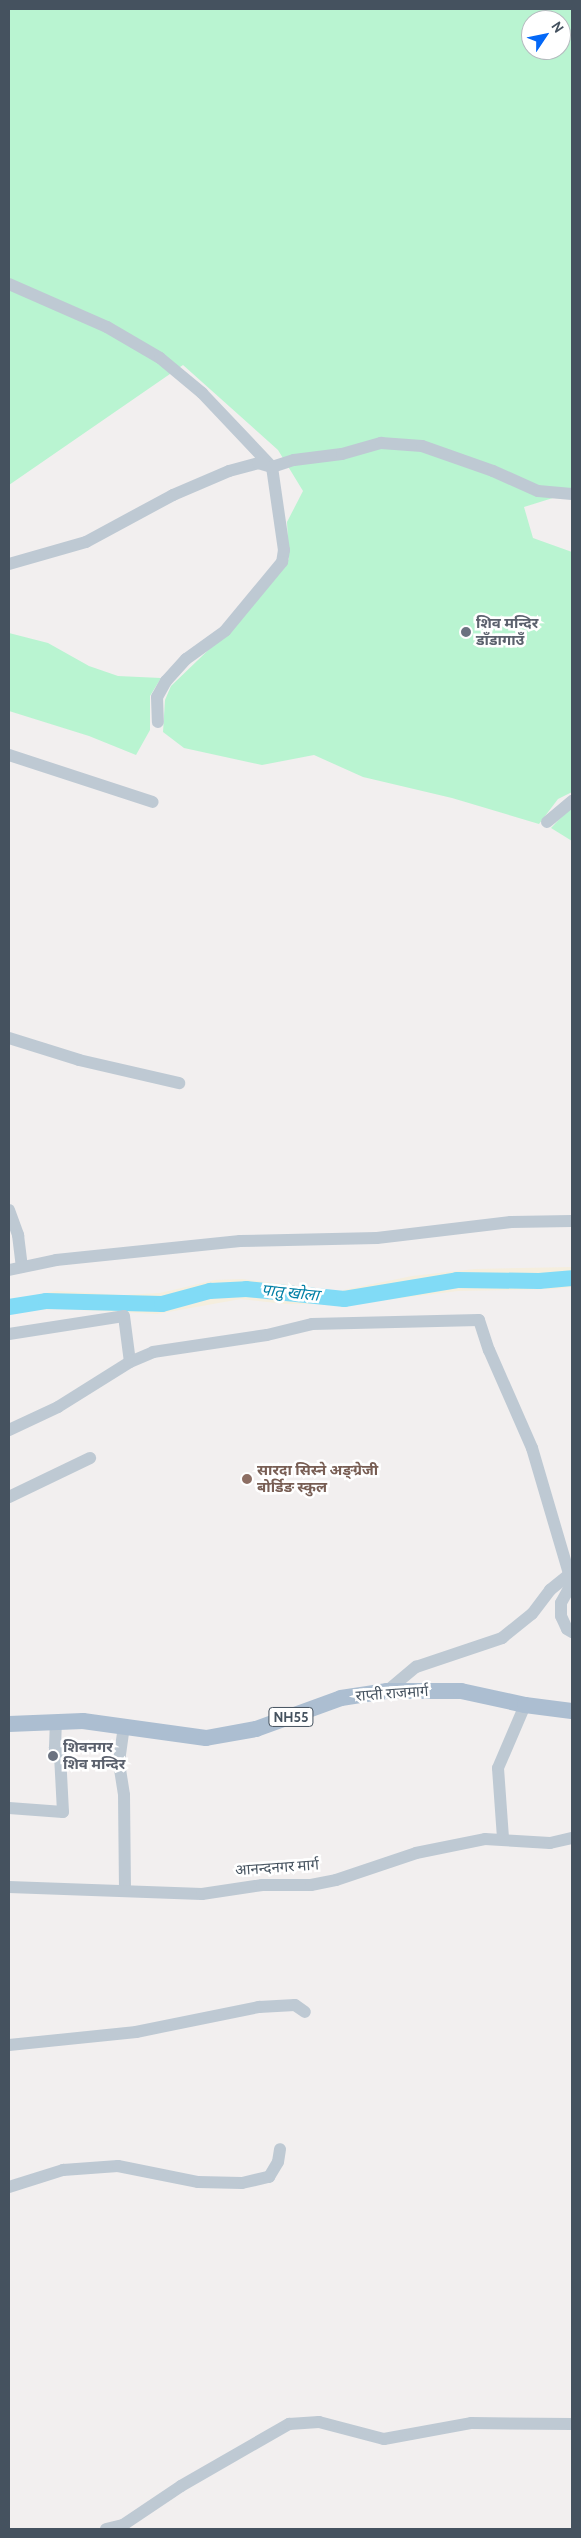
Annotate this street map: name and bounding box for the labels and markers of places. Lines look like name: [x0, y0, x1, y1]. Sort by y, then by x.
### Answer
place label: शिव मन्दिर डाँडागाउँ: [476, 614, 538, 649]
marker: शिव मन्दिर डाँडागाउँ: [460, 626, 472, 638]
place label: सारदा सिस्ने अङ्ग्रेजी बोर्डिङ स्कुल: [257, 1461, 378, 1496]
marker: सारदा सिस्ने अङ्ग्रेजी बोर्डिङ स्कुल: [241, 1473, 253, 1485]
place label: शिवनगर शिव मन्दिर: [63, 1738, 125, 1773]
marker: शिवनगर शिव मन्दिर: [47, 1750, 59, 1762]

